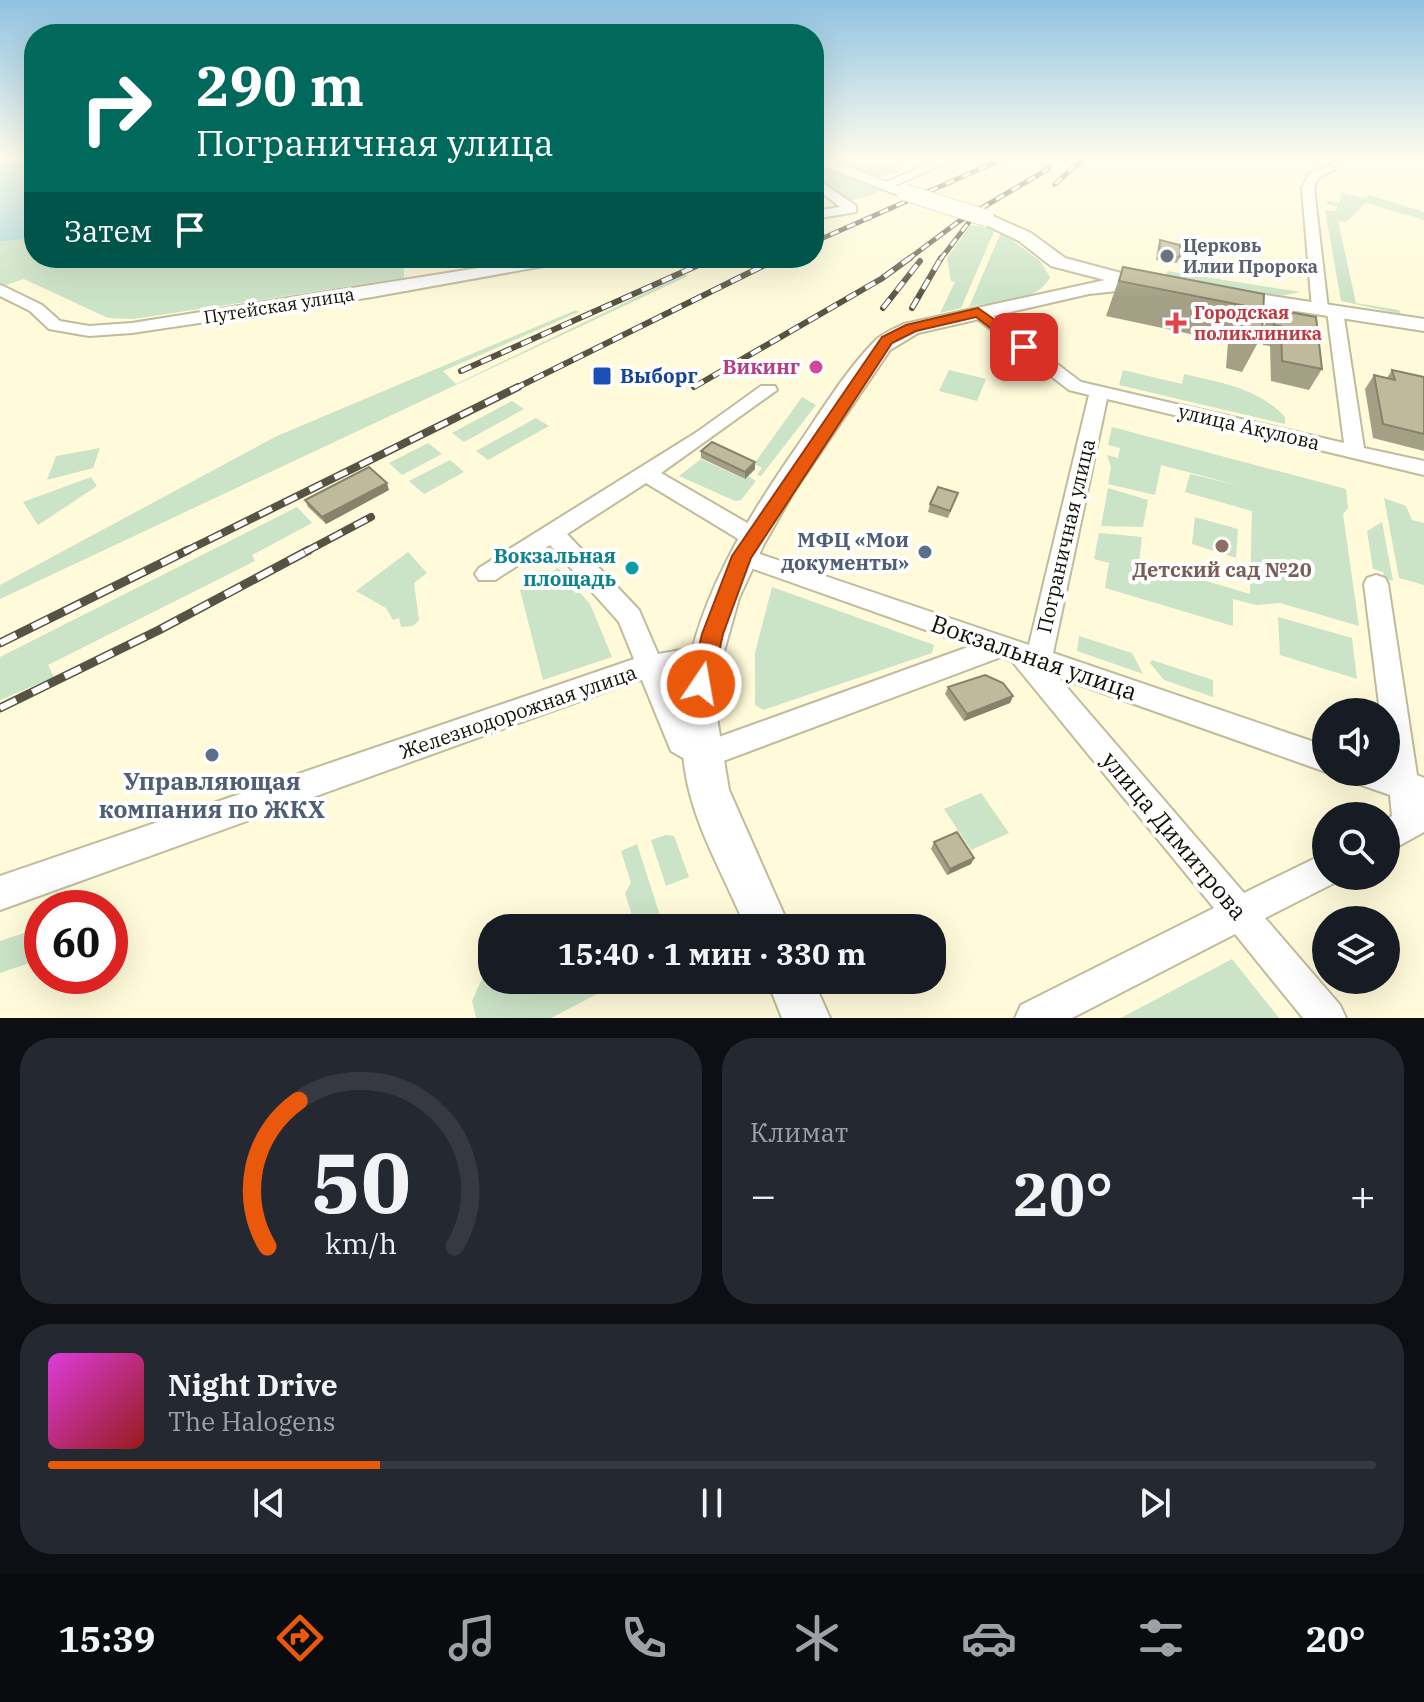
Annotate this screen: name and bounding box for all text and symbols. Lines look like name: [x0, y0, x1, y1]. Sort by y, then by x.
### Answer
text: 290 m: [196, 49, 364, 121]
icon: right: [64, 56, 168, 160]
text: Пограничная улица: [196, 119, 554, 166]
icon: arrive: [168, 208, 212, 252]
text: Затем: [64, 211, 152, 250]
place label: Церковь Илии Пророка: [1183, 234, 1318, 278]
marker: Церковь Илии Пророка: [1158, 247, 1176, 265]
street label: Путейская улица: [202, 282, 356, 329]
place label: Городская поликлиника: [1194, 301, 1322, 345]
marker: Городская поликлиника: [1165, 312, 1187, 334]
pin: [990, 313, 1058, 381]
icon: arrive: [1002, 325, 1046, 369]
place label: Викинг: [722, 353, 800, 380]
marker: Викинг: [807, 358, 825, 376]
place label: Выборг: [620, 362, 698, 389]
marker: Выборг: [591, 365, 613, 387]
street label: улица Акулова: [1176, 397, 1323, 456]
street label: Пограничная улица: [1030, 436, 1101, 636]
place label: МФЦ «Мои документы»: [781, 526, 909, 576]
marker: Детский сад №20: [1213, 537, 1231, 555]
place label: Вокзальная площадь: [494, 542, 616, 592]
marker: МФЦ «Мои документы»: [916, 543, 934, 561]
place label: Детский сад №20: [1132, 556, 1312, 583]
marker: Вокзальная площадь: [623, 559, 641, 577]
street label: Вокзальная улица: [927, 607, 1142, 707]
position arrow: [659, 642, 743, 726]
street label: Железнодорожная улица: [396, 658, 640, 765]
map controls: [1312, 698, 1400, 994]
button: sound: [1312, 698, 1400, 786]
street label: улица Димитрова: [1095, 744, 1255, 926]
marker: Управляющая компания по ЖКХ: [203, 746, 221, 764]
place label: Управляющая компания по ЖКХ: [99, 765, 325, 825]
button: search: [1312, 802, 1400, 890]
speed limit sign: 60: [24, 890, 128, 994]
button: layers: [1312, 906, 1400, 994]
text: 15:40 · 1 мин · 330 m: [558, 934, 866, 973]
text: Климат: [750, 1115, 848, 1149]
text: 50: [311, 1128, 411, 1236]
text: 20°: [1013, 1154, 1113, 1233]
text: −: [750, 1166, 776, 1223]
text: +: [1350, 1166, 1376, 1223]
text: km/h: [325, 1225, 397, 1262]
text: Night Drive: [168, 1365, 338, 1404]
text: The Halogens: [168, 1404, 336, 1438]
icon: previous: [247, 1481, 291, 1525]
icon: pause: [690, 1481, 734, 1525]
icon: next: [1133, 1481, 1177, 1525]
icon: directions: [272, 1610, 328, 1666]
icon: music: [444, 1610, 500, 1666]
icon: phone: [616, 1610, 672, 1666]
icon: climate: [789, 1610, 845, 1666]
icon: car: [961, 1610, 1017, 1666]
icon: filters: [1133, 1610, 1189, 1666]
text: 15:39: [58, 1615, 155, 1662]
text: 20°: [1306, 1615, 1366, 1662]

